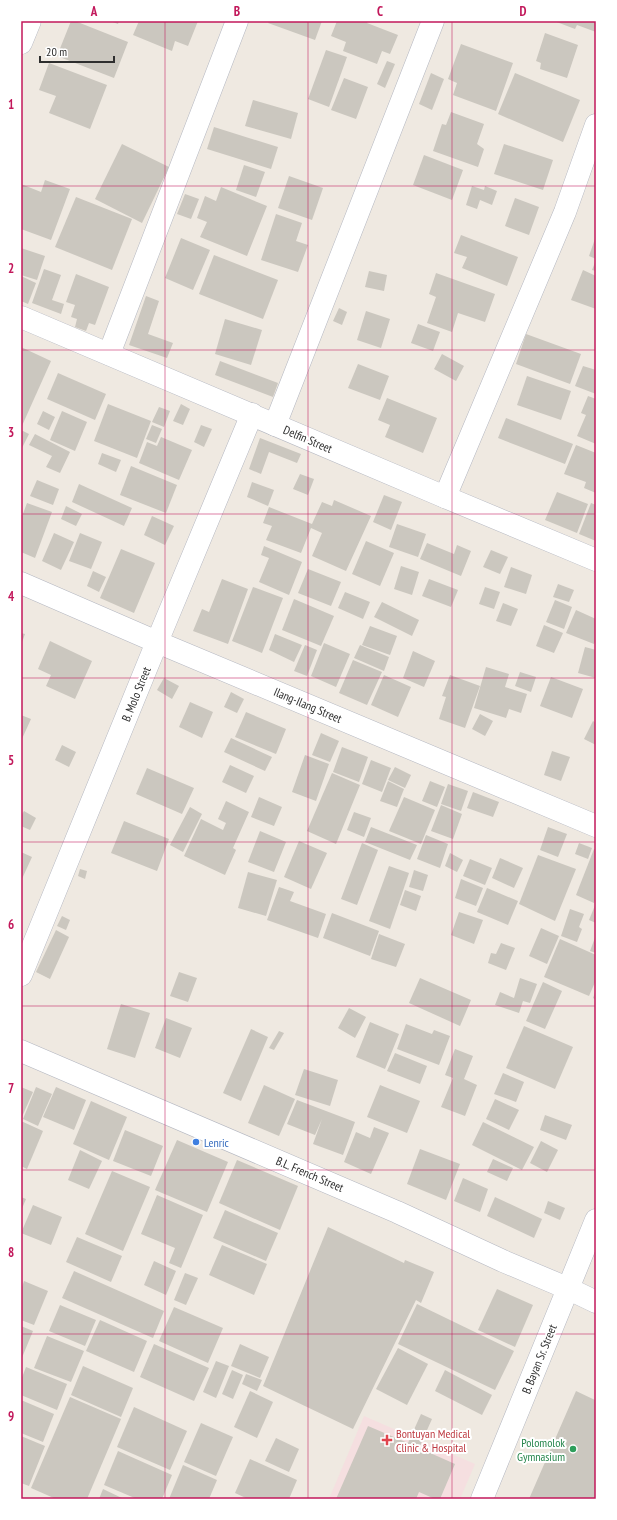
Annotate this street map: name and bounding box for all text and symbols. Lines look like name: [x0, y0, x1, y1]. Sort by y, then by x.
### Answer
text: A: [90, 3, 98, 20]
text: B: [234, 3, 240, 20]
text: C: [377, 3, 383, 20]
text: D: [520, 3, 527, 20]
scale bar: [40, 38, 114, 64]
text: 20 m: [46, 44, 67, 59]
text: 1: [8, 96, 14, 113]
text: 2: [8, 260, 14, 277]
street label: Delfin Street: [281, 422, 335, 456]
text: 3: [8, 424, 14, 441]
text: 4: [8, 588, 15, 605]
street label: B. Molo Street: [118, 664, 154, 724]
street label: Ilang-Ilang Street: [272, 684, 345, 726]
text: 5: [8, 752, 14, 769]
text: 6: [8, 916, 14, 933]
text: 7: [8, 1080, 14, 1097]
place label: Lenric: [204, 1135, 230, 1150]
marker: Lenric: [191, 1137, 201, 1147]
street label: B.L. French Street: [274, 1153, 347, 1195]
text: 8: [8, 1244, 14, 1261]
street label: B. Bayan Sr. Street: [518, 1321, 560, 1396]
text: 9: [8, 1408, 14, 1425]
place label: Bontuyan Medical Clinic & Hospital: [396, 1426, 470, 1455]
marker: Bontuyan Medical Clinic & Hospital: [381, 1434, 393, 1446]
place label: Polomolok Gymnasium: [517, 1435, 565, 1464]
marker: Polomolok Gymnasium: [568, 1444, 578, 1454]

